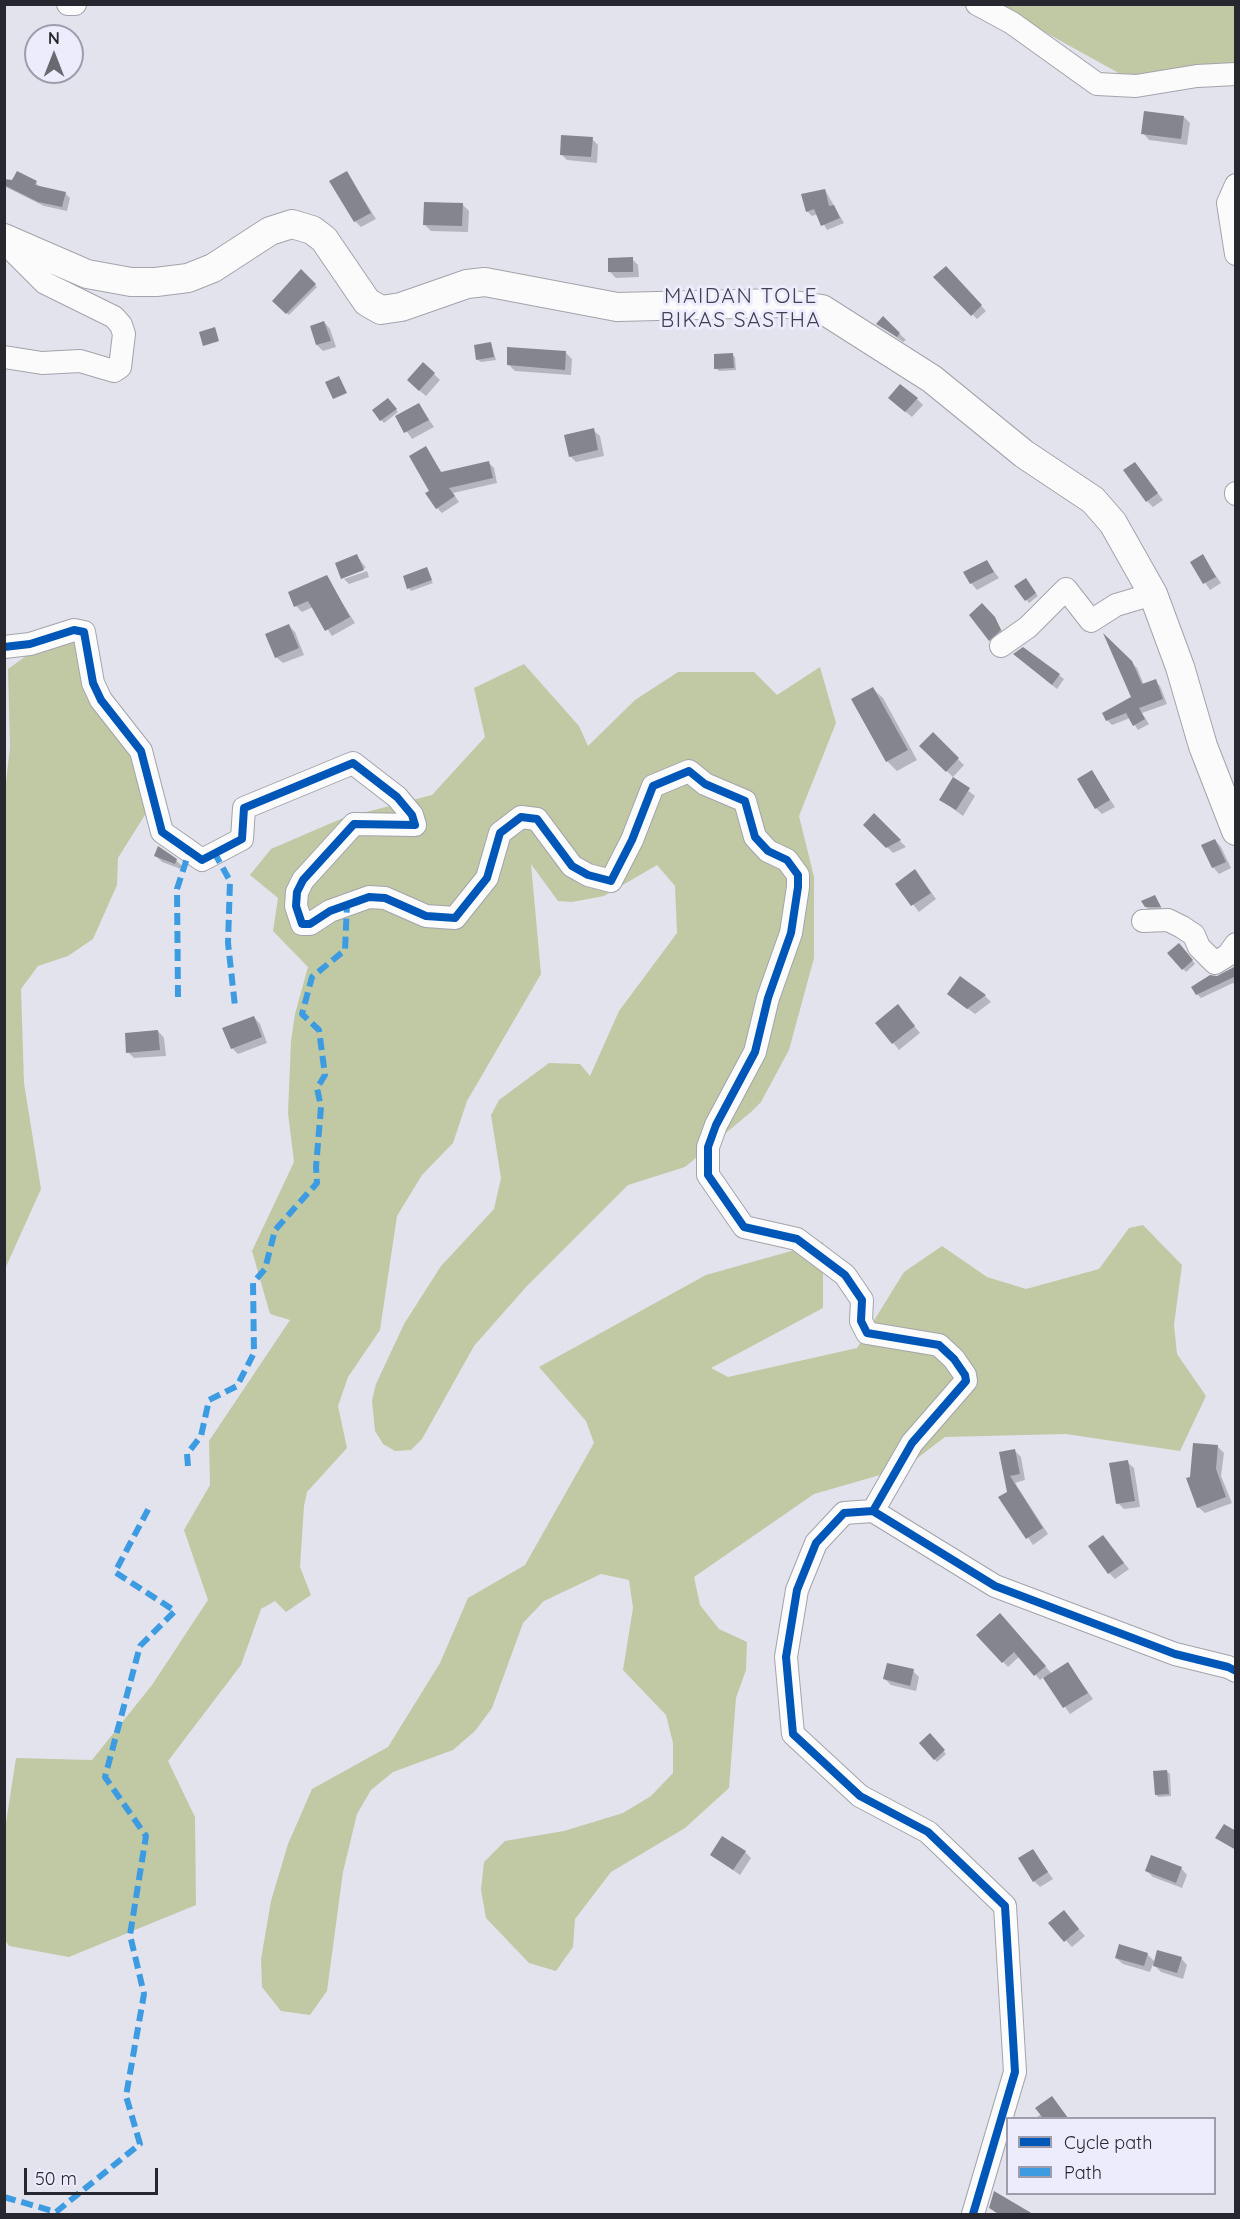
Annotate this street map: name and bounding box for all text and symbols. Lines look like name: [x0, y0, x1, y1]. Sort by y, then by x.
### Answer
north arrow: [24, 24, 84, 84]
text: N: [48, 28, 60, 48]
district label: MAIDAN TOLE BIKAS SASTHA: [661, 284, 821, 334]
legend: [1006, 2117, 1216, 2195]
text: Cycle path: [1064, 2131, 1152, 2154]
scale bar: [27, 2156, 160, 2194]
text: Path: [1064, 2161, 1102, 2184]
text: 50 m: [35, 2167, 77, 2190]

